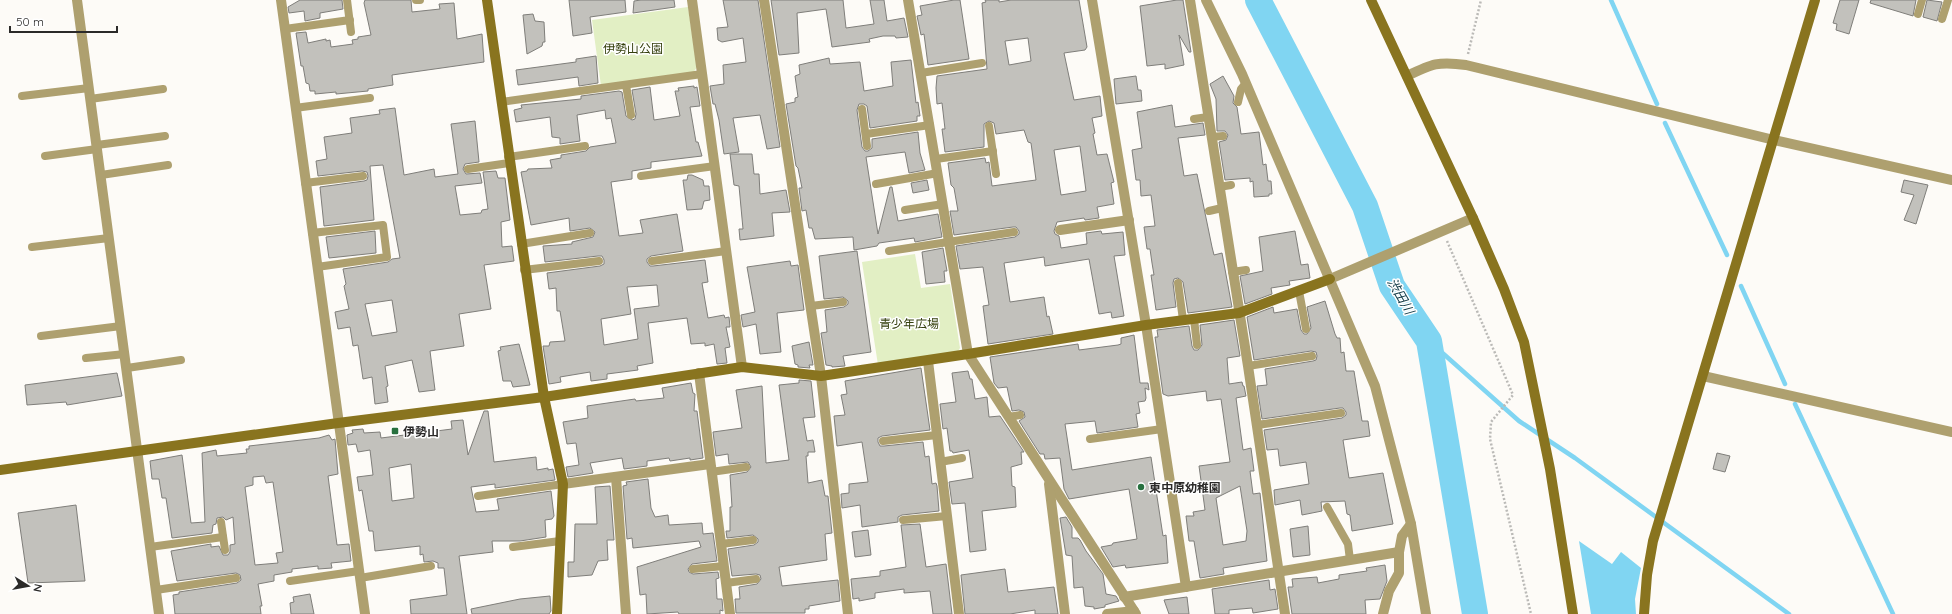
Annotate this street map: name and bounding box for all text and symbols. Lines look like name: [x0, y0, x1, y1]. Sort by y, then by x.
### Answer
scale bar: [10, 8, 117, 34]
text: 50 m: [16, 14, 44, 29]
park label: 伊勢山公園: [603, 41, 663, 56]
water label: 渋田川: [1384, 275, 1419, 319]
park label: 青少年広場: [879, 316, 939, 331]
place label: 伊勢山: [403, 424, 439, 439]
marker: 伊勢山: [390, 426, 400, 436]
place label: 東中原幼稚園: [1149, 480, 1221, 495]
marker: 東中原幼稚園: [1136, 482, 1146, 492]
north arrow: [8, 566, 48, 606]
text: N: [30, 583, 45, 593]

